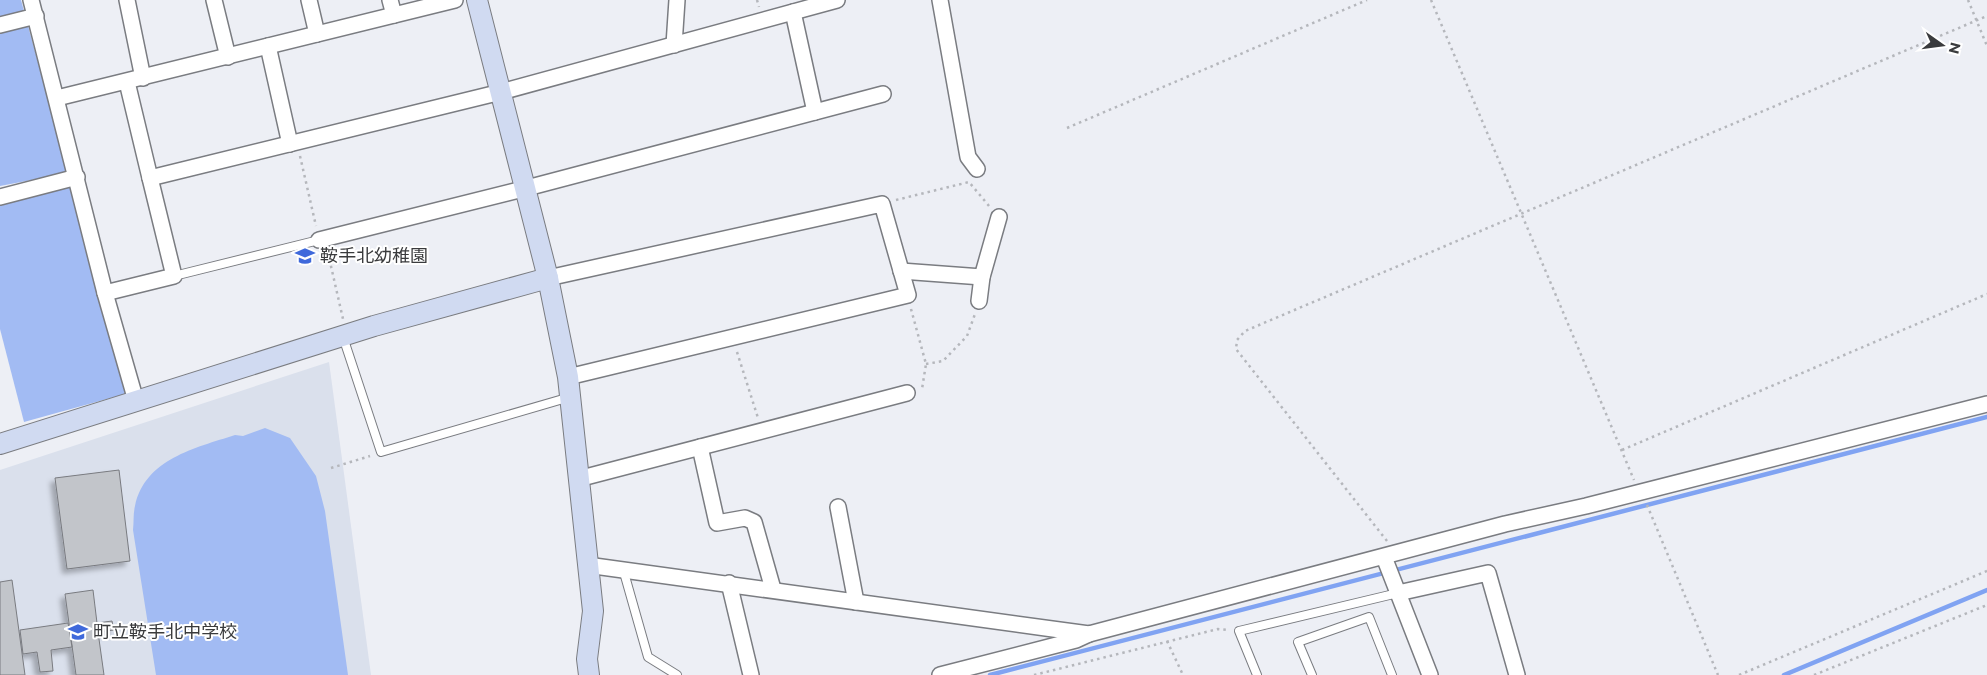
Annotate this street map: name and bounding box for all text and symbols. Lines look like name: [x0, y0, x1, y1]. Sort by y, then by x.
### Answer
north arrow: [1917, 20, 1967, 70]
text: N: [1945, 40, 1965, 56]
school or university icon: 鞍手北幼稚園: [294, 245, 316, 267]
place label: 鞍手北幼稚園: [320, 245, 428, 267]
school or university icon: 町立鞍手北中学校: [67, 621, 89, 643]
place label: 町立鞍手北中学校: [93, 621, 237, 643]

